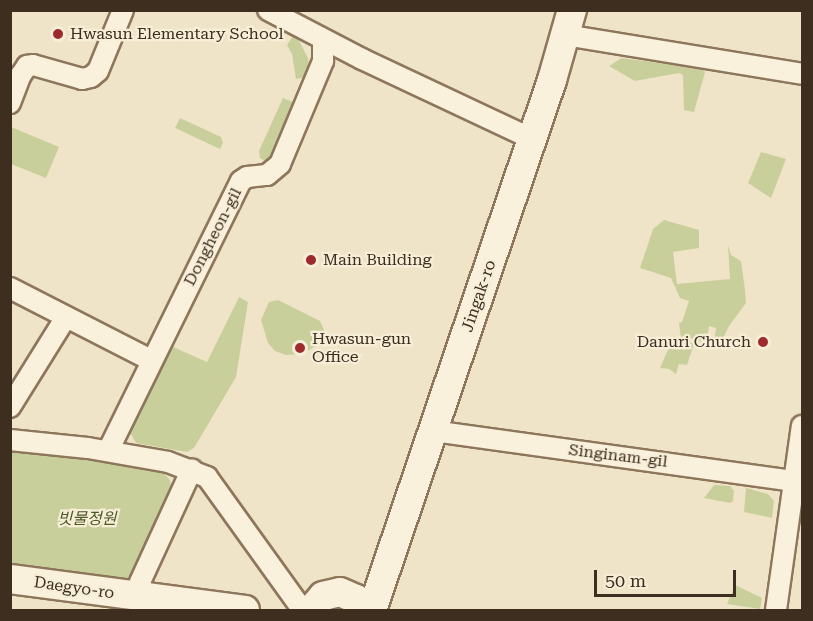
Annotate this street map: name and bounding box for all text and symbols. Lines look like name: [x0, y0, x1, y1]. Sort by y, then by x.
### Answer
place label: Hwasun Elementary School: [70, 24, 284, 44]
marker: Hwasun Elementary School: [51, 27, 65, 41]
street label: Dongheon-gil: [180, 185, 246, 289]
place label: Main Building: [323, 250, 432, 270]
marker: Main Building: [304, 253, 318, 267]
street label: Jingak-ro: [458, 258, 500, 334]
place label: Hwasun-gun Office: [312, 329, 411, 367]
place label: Danuri Church: [637, 332, 751, 352]
marker: Danuri Church: [756, 335, 770, 349]
marker: Hwasun-gun Office: [293, 341, 307, 355]
street label: Singinam-gil: [568, 440, 668, 472]
park label: 빗물정원: [58, 509, 116, 529]
scale bar: [597, 558, 740, 596]
text: 50 m: [605, 570, 646, 591]
street label: Daegyo-ro: [33, 573, 115, 603]

